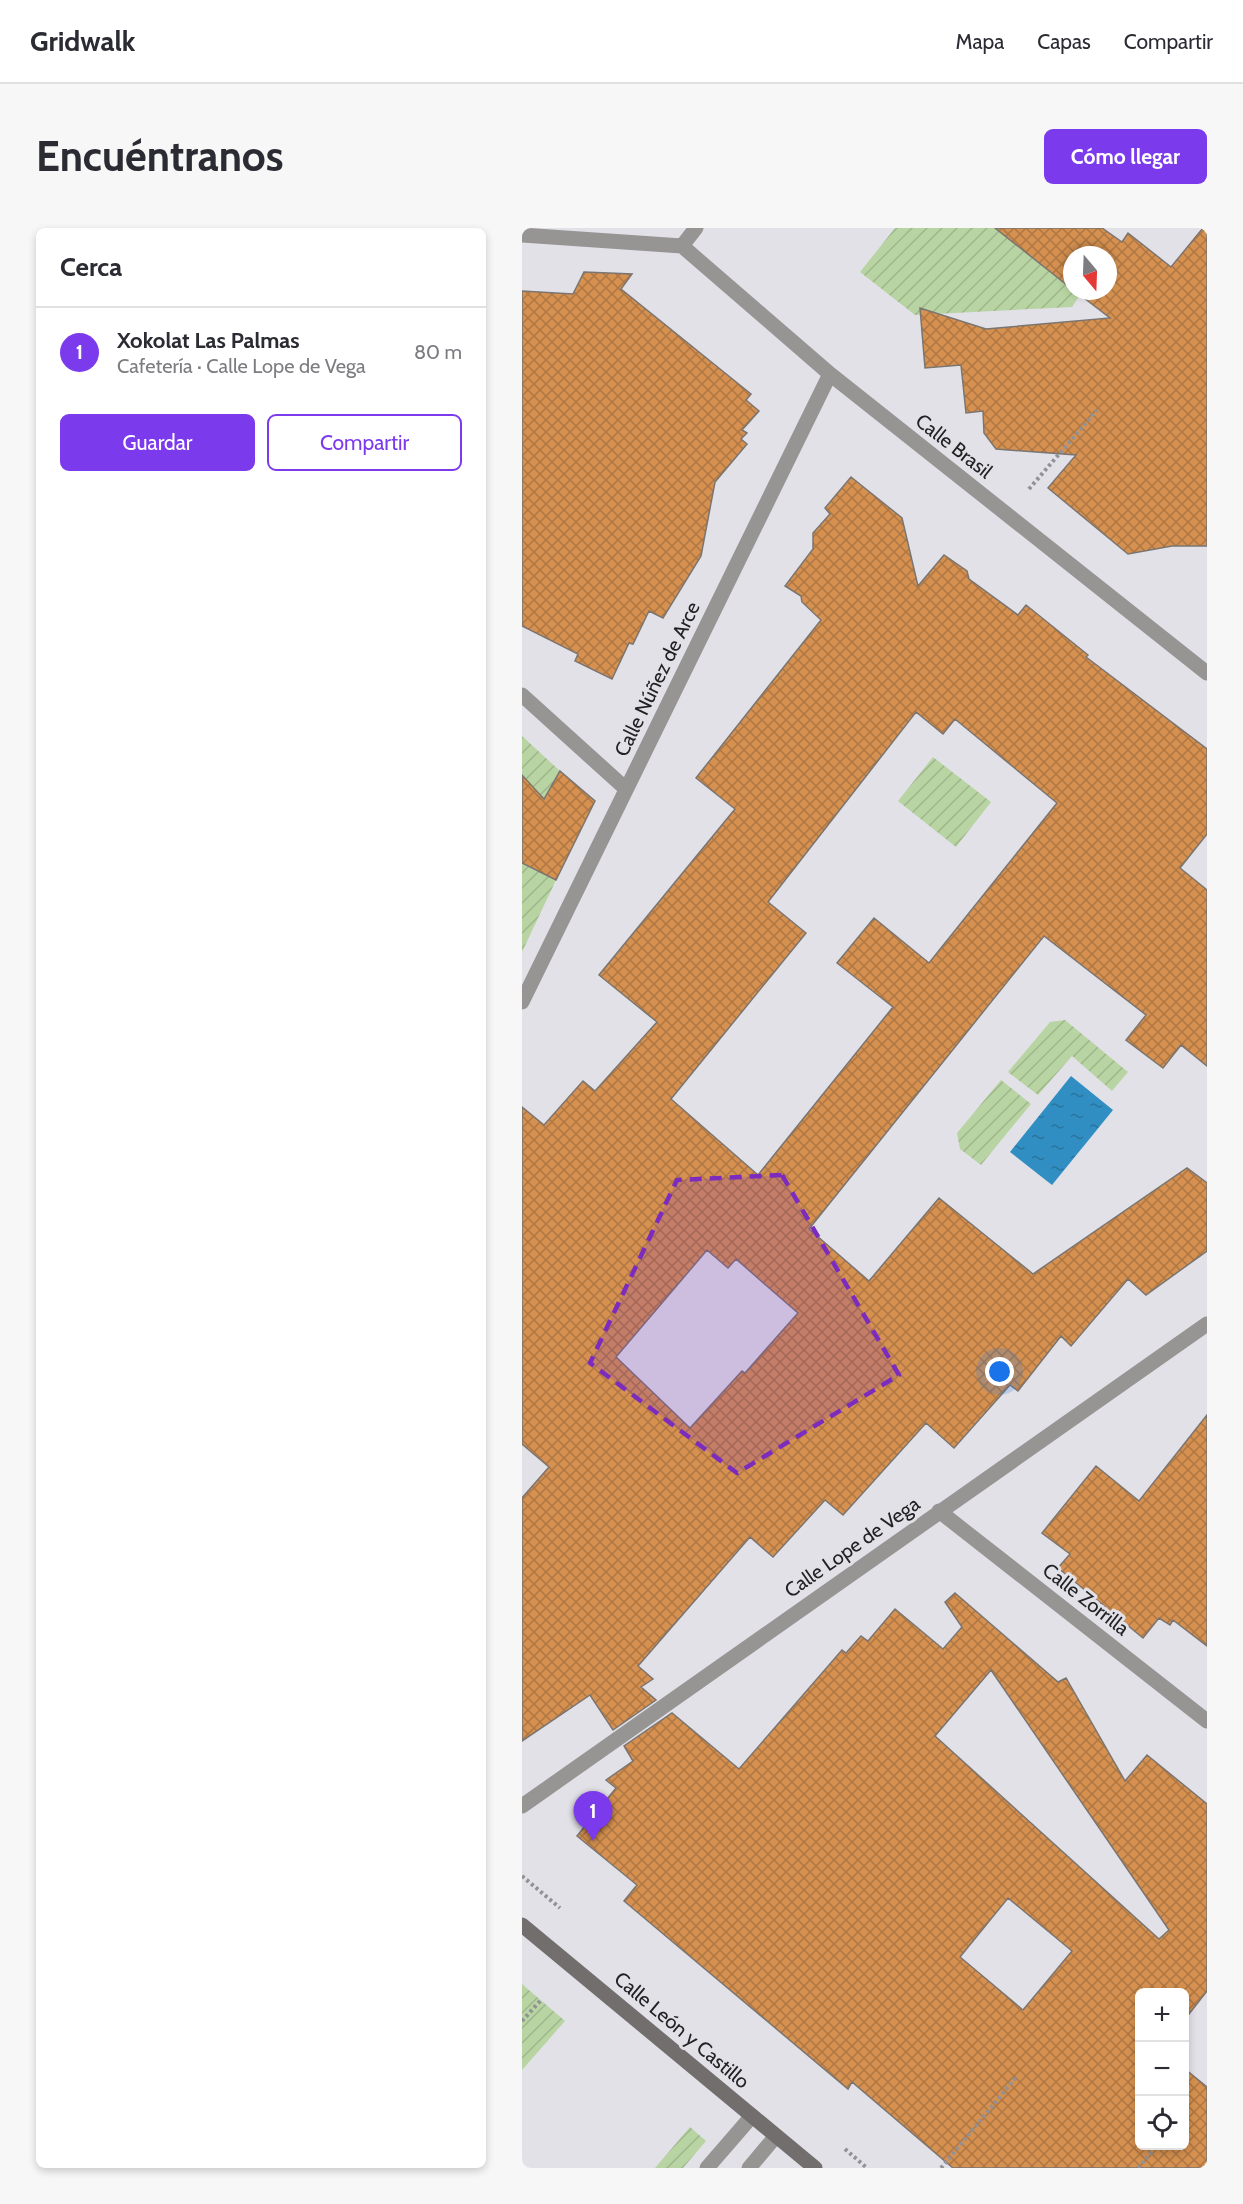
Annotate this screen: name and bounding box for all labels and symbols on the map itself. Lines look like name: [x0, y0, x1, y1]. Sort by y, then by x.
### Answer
north arrow: [1063, 246, 1117, 300]
street label: Calle Brasil: [911, 409, 997, 484]
street label: Calle Núñez de Arce: [609, 598, 705, 760]
your location: [985, 1357, 1014, 1386]
street label: Calle Lope de Vega: [780, 1491, 924, 1603]
street label: Calle Zorrilla: [1038, 1558, 1134, 1641]
pin: 1: [574, 1792, 612, 1841]
street label: Calle León y Castillo: [610, 1967, 754, 2093]

